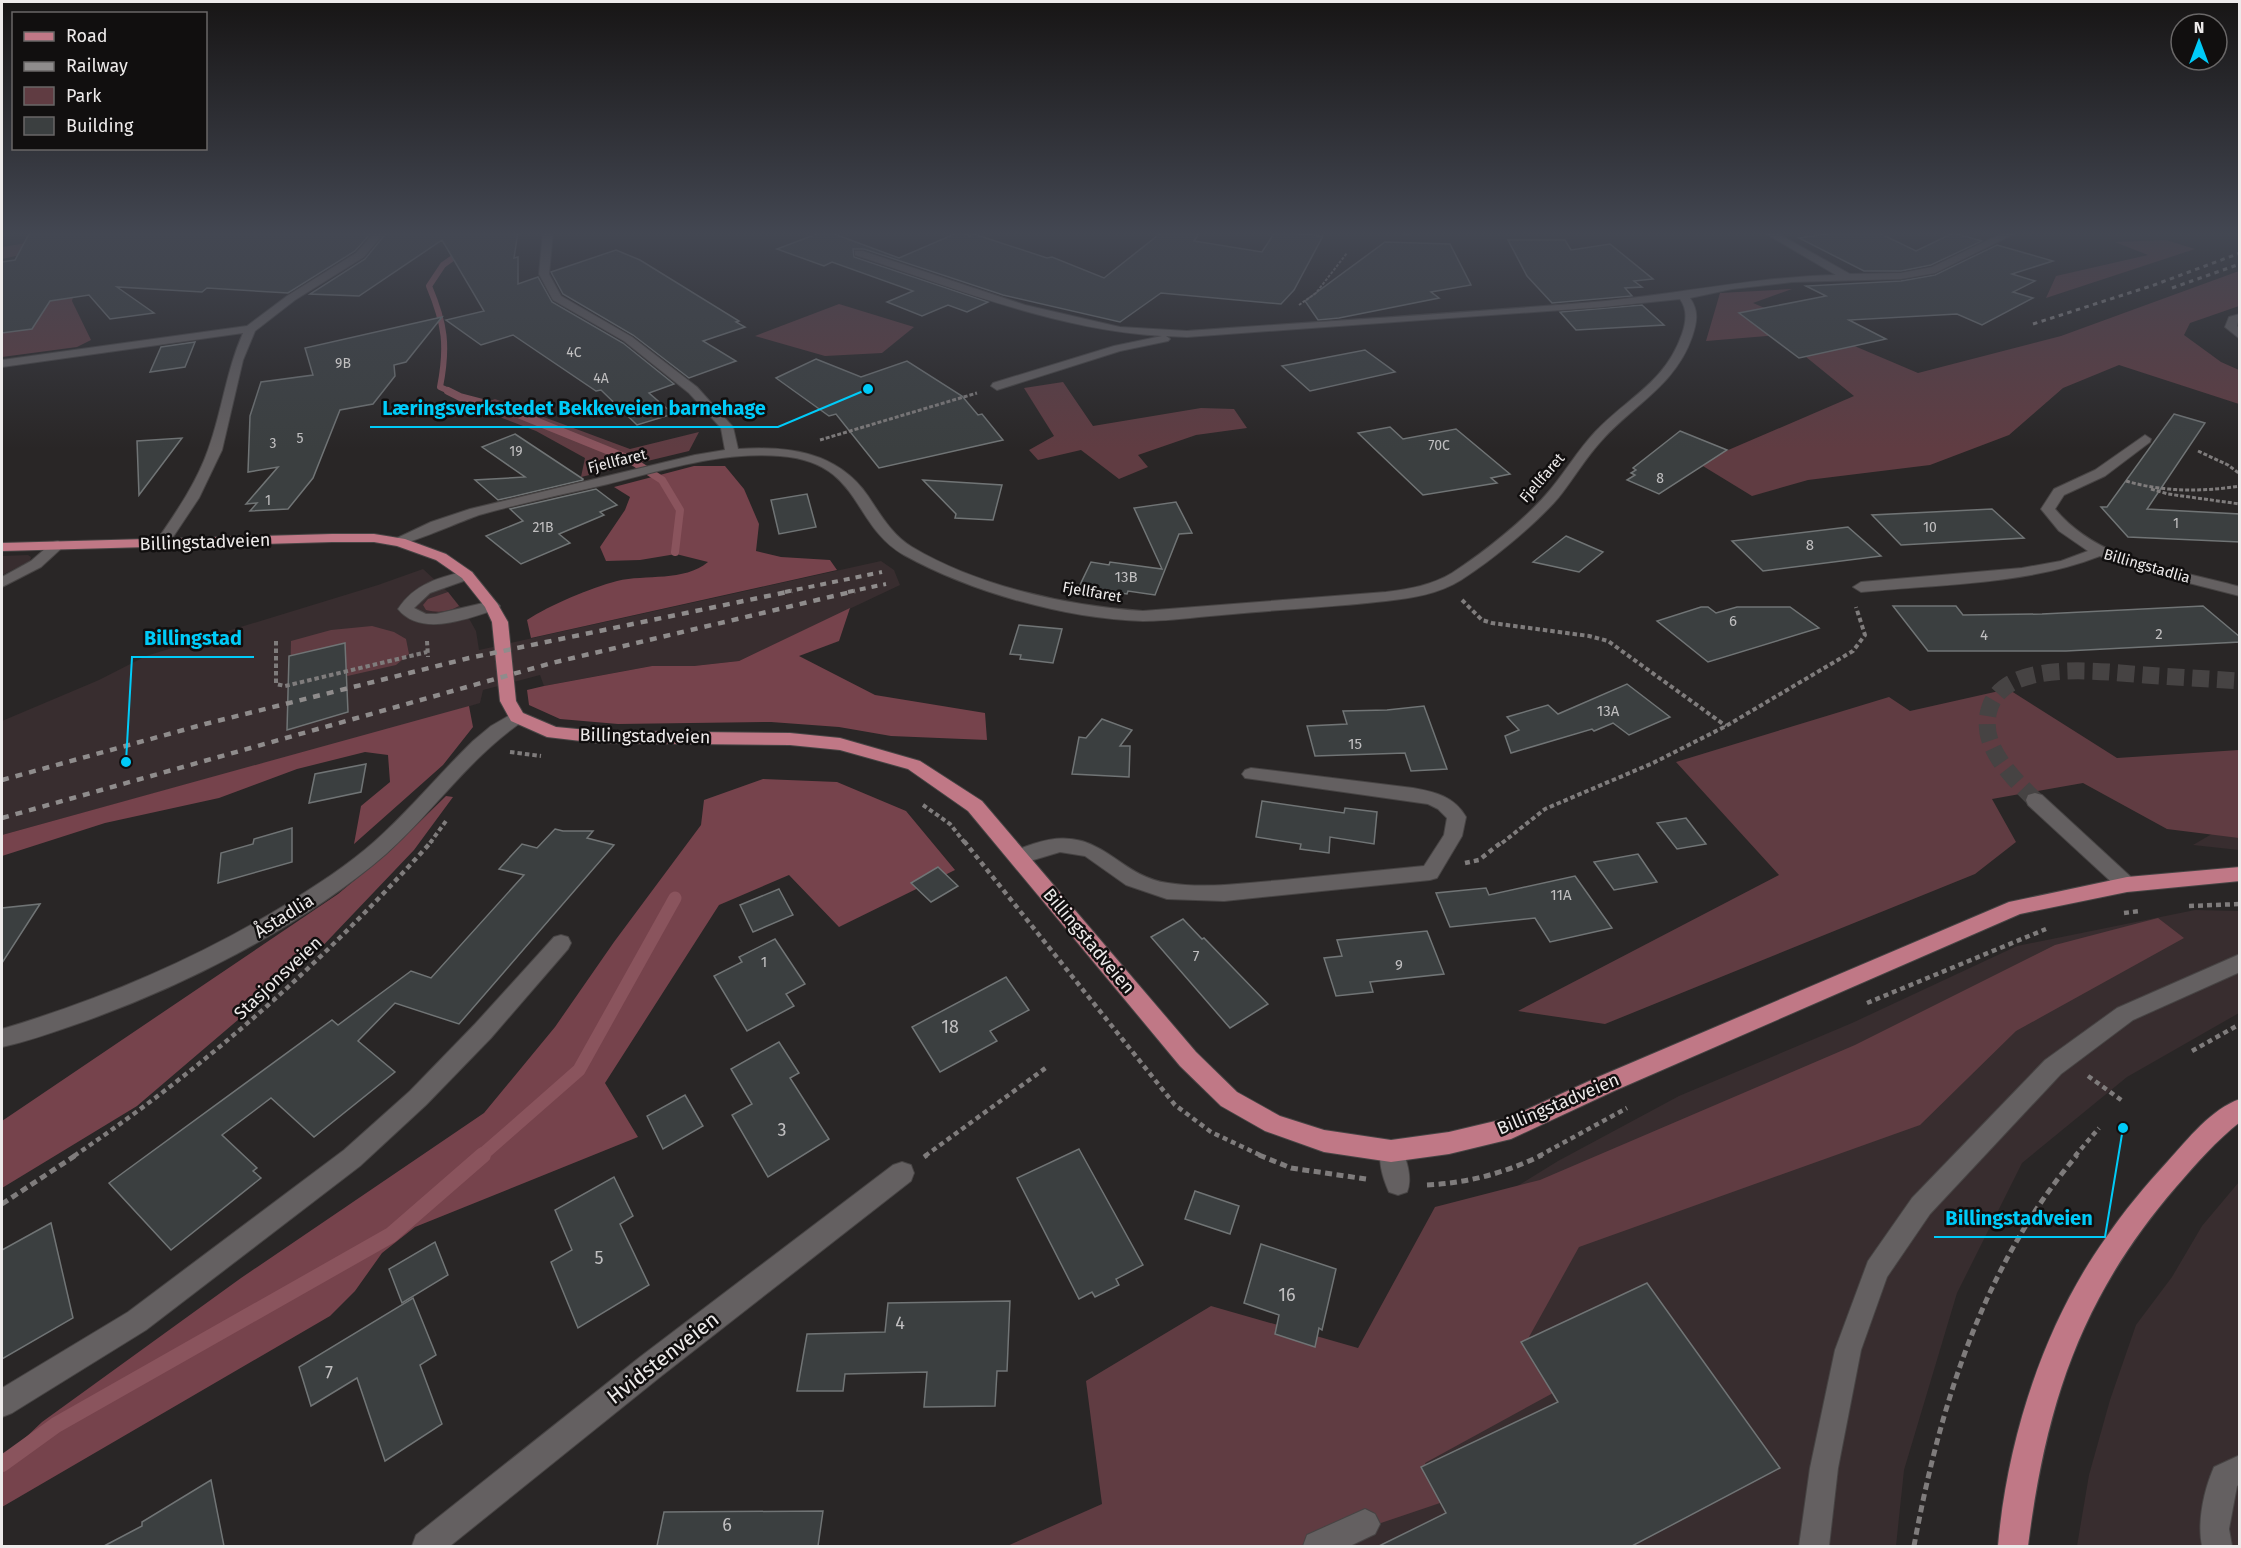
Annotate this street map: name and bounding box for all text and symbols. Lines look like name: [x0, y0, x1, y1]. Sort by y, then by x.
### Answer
legend: [12, 12, 207, 150]
north arrow: [2169, 12, 2229, 72]
text: N: [2194, 18, 2204, 37]
text: Road: [66, 25, 108, 47]
text: Railway: [66, 55, 128, 77]
text: Park: [66, 85, 102, 107]
text: Building: [66, 115, 134, 137]
house number: 4C: [566, 344, 582, 361]
house number: 9B: [335, 355, 351, 372]
house number: 4A: [593, 370, 609, 387]
callout: Læringsverkstedet Bekkeveien barnehage: [370, 389, 778, 427]
text: Læringsverkstedet Bekkeveien barnehage: [382, 396, 766, 420]
house number: 5: [296, 430, 304, 447]
house number: 3: [270, 435, 277, 452]
house number: 70C: [1428, 437, 1450, 454]
house number: 19: [509, 443, 523, 460]
street label: Fjellfaret: [586, 445, 649, 477]
street label: Fjellfaret: [1516, 449, 1569, 506]
house number: 8: [1656, 470, 1664, 487]
house number: 1: [265, 492, 271, 509]
house number: 1: [2173, 515, 2179, 532]
house number: 21B: [532, 519, 554, 536]
house number: 10: [1923, 519, 1937, 536]
street label: Billingstadveien: [139, 529, 271, 555]
house number: 8: [1806, 536, 1814, 554]
street label: Billingstadlia: [2102, 545, 2192, 587]
house number: 13B: [1114, 568, 1138, 586]
street label: Fjellfaret: [1061, 578, 1124, 606]
house number: 6: [1729, 612, 1737, 630]
callout: Billingstad: [132, 619, 254, 657]
house number: 2: [2155, 625, 2163, 643]
text: Billingstad: [144, 626, 242, 650]
house number: 4: [1980, 626, 1988, 644]
house number: 13A: [1597, 702, 1620, 720]
street label: Billingstadveien: [579, 724, 711, 748]
house number: 15: [1348, 735, 1362, 753]
street label: Billingstadveien: [1039, 884, 1139, 998]
house number: 11A: [1550, 886, 1572, 904]
street label: Åstadlia: [250, 888, 318, 943]
street label: Stasjonsveien: [229, 932, 327, 1024]
house number: 7: [1193, 947, 1200, 965]
house number: 1: [761, 953, 767, 971]
house number: 9: [1395, 956, 1403, 974]
house number: 18: [941, 1016, 959, 1038]
street label: Billingstadveien: [1494, 1068, 1622, 1140]
house number: 3: [778, 1119, 786, 1141]
callout: Billingstadveien: [1934, 1199, 2105, 1237]
text: Billingstadveien: [1945, 1206, 2093, 1230]
house number: 5: [594, 1247, 604, 1269]
house number: 16: [1278, 1284, 1296, 1306]
street label: Hvidstenveien: [602, 1306, 724, 1410]
house number: 4: [895, 1312, 905, 1334]
house number: 7: [325, 1362, 333, 1384]
house number: 6: [722, 1514, 732, 1536]

